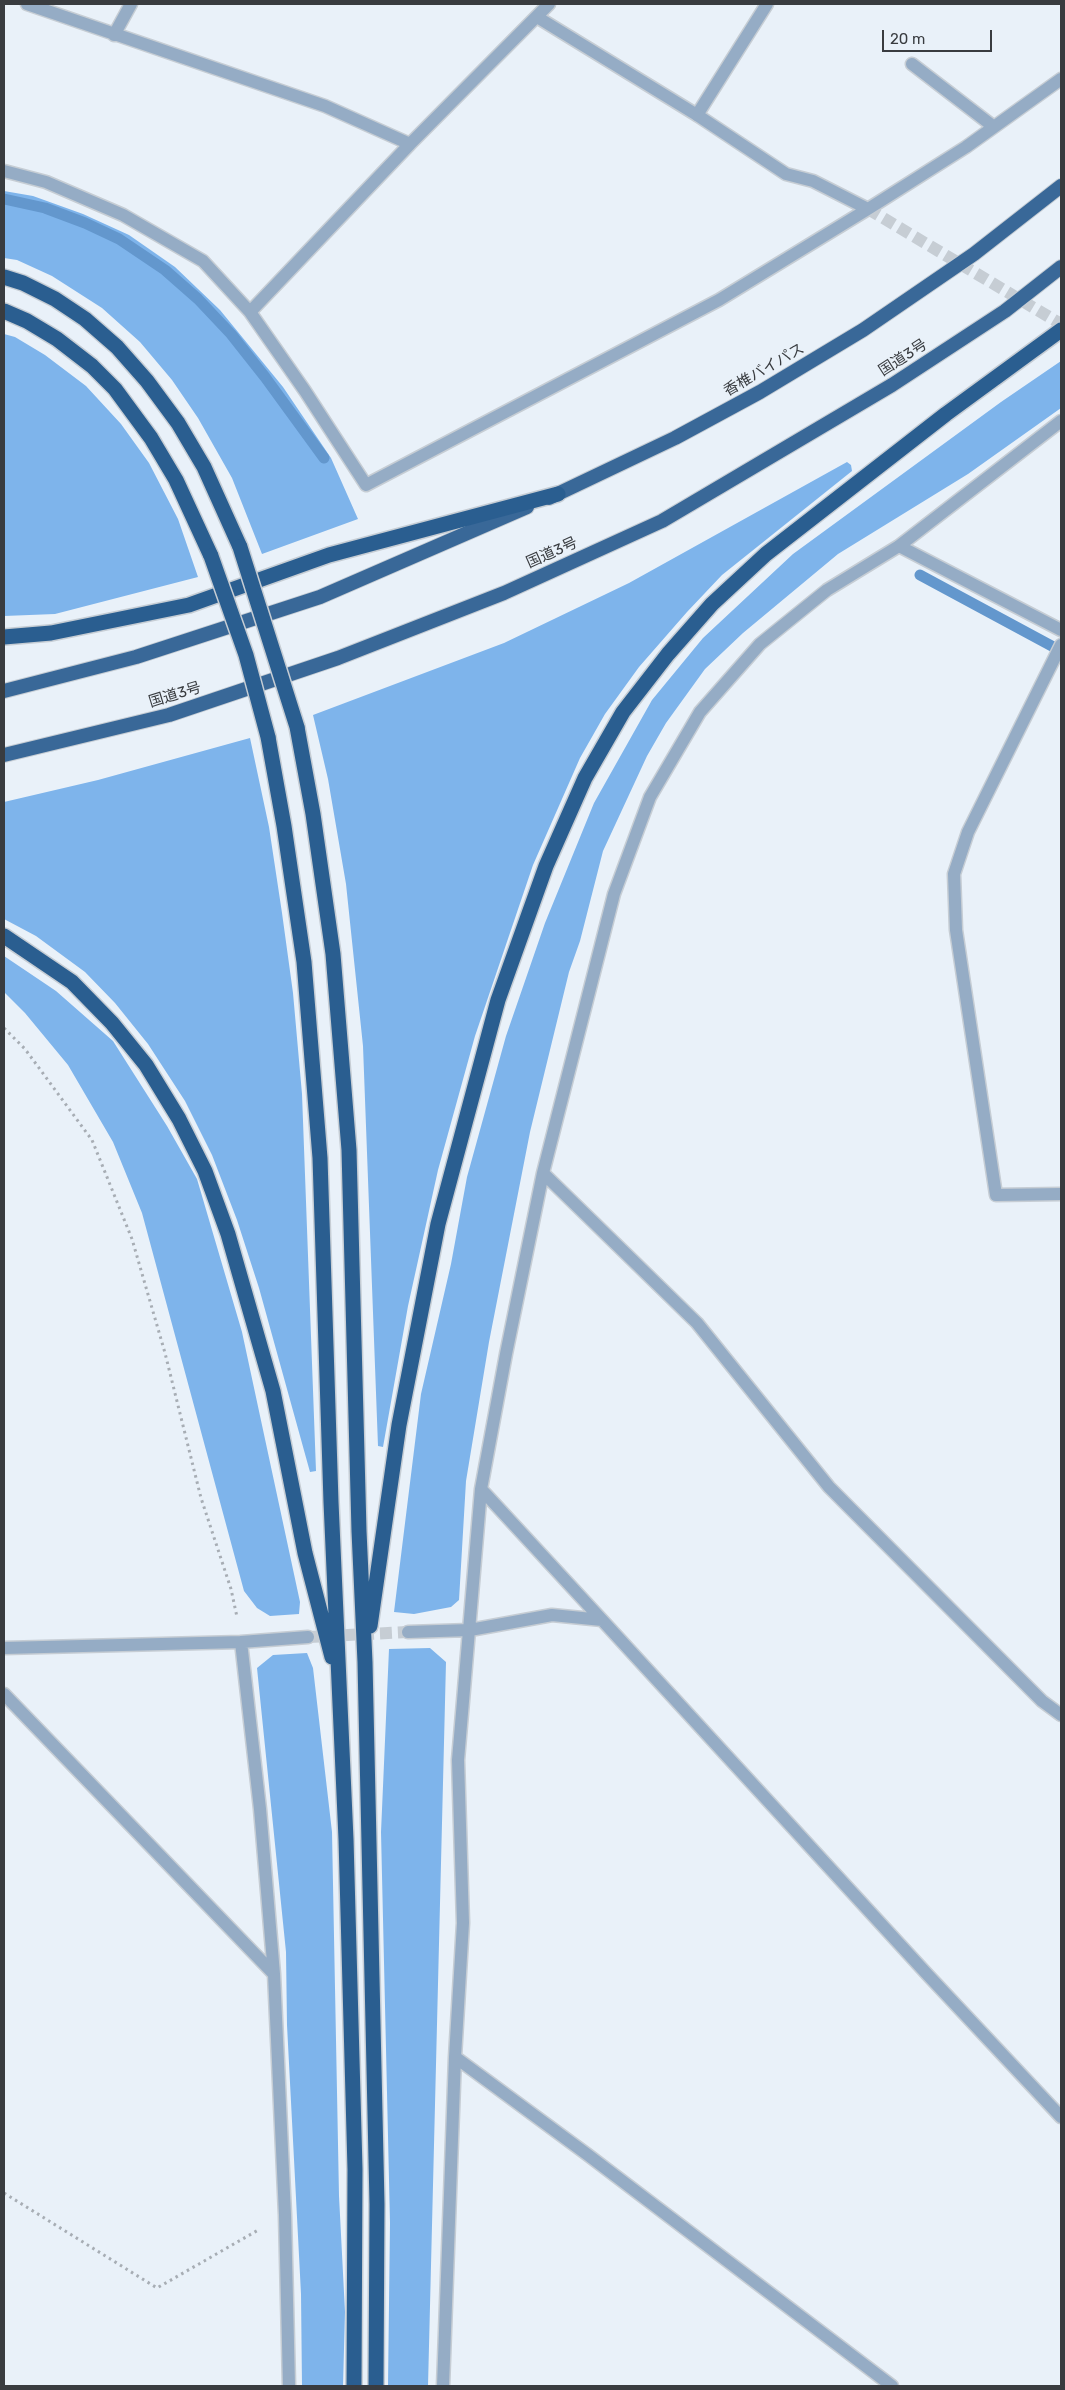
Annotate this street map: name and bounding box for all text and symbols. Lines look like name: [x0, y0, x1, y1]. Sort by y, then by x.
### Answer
scale bar: [885, 20, 995, 52]
text: 20 m: [890, 30, 925, 48]
street label: 国道3号: [875, 336, 931, 380]
street label: 香椎バイパス: [721, 340, 807, 400]
street label: 国道3号: [524, 534, 580, 572]
street label: 国道3号: [147, 678, 203, 712]

